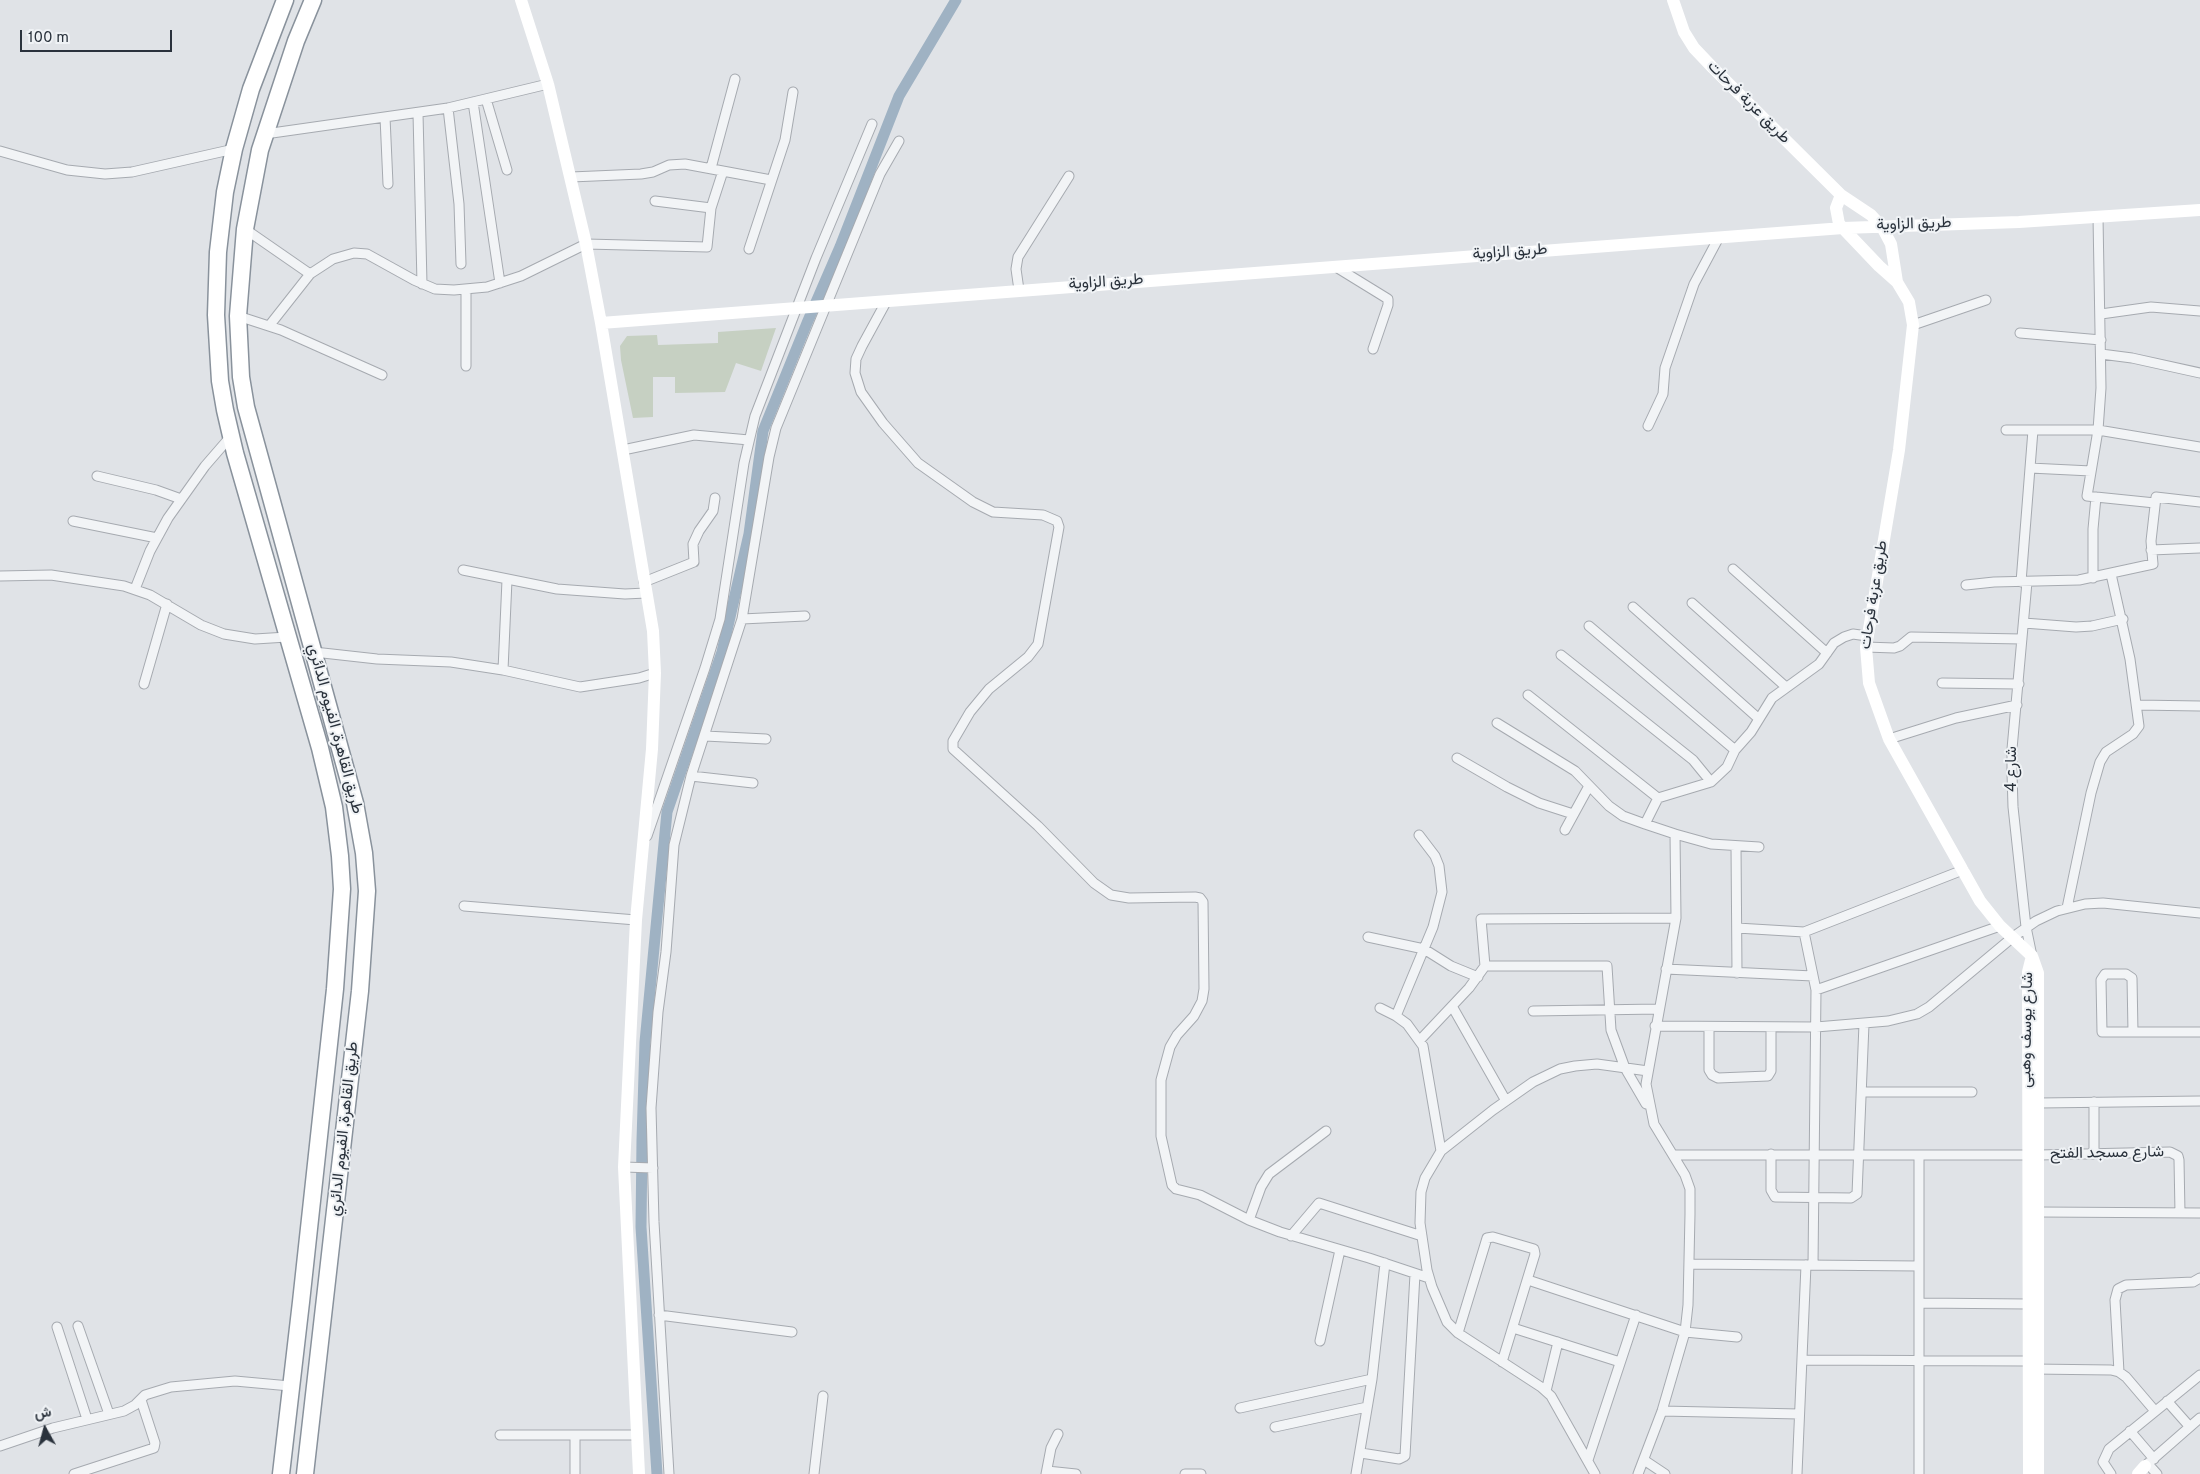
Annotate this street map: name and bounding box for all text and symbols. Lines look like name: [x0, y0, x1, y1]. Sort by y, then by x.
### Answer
scale bar: [22, 20, 175, 52]
text: 100 m: [28, 29, 69, 48]
street label: طريق عزبة فرحات: [1702, 57, 1794, 149]
street label: طريق الزاوية: [1876, 214, 1952, 236]
street label: طريق الزاوية: [1472, 241, 1548, 265]
street label: طريق الزاوية: [1068, 271, 1144, 295]
street label: طريق عزبة فرحات: [1857, 539, 1893, 651]
street label: طريق القاهرة, الفيوم الدائري: [302, 642, 366, 816]
street label: شارع 4: [2003, 746, 2023, 792]
street label: شارع يوسف وهبى: [2017, 972, 2039, 1088]
street label: طريق القاهرة, الفيوم الدائري: [326, 1041, 364, 1217]
street label: شارع مسجد الفتح: [2050, 1143, 2164, 1165]
north arrow: [20, 1404, 70, 1454]
text: ش: [34, 1404, 52, 1423]

